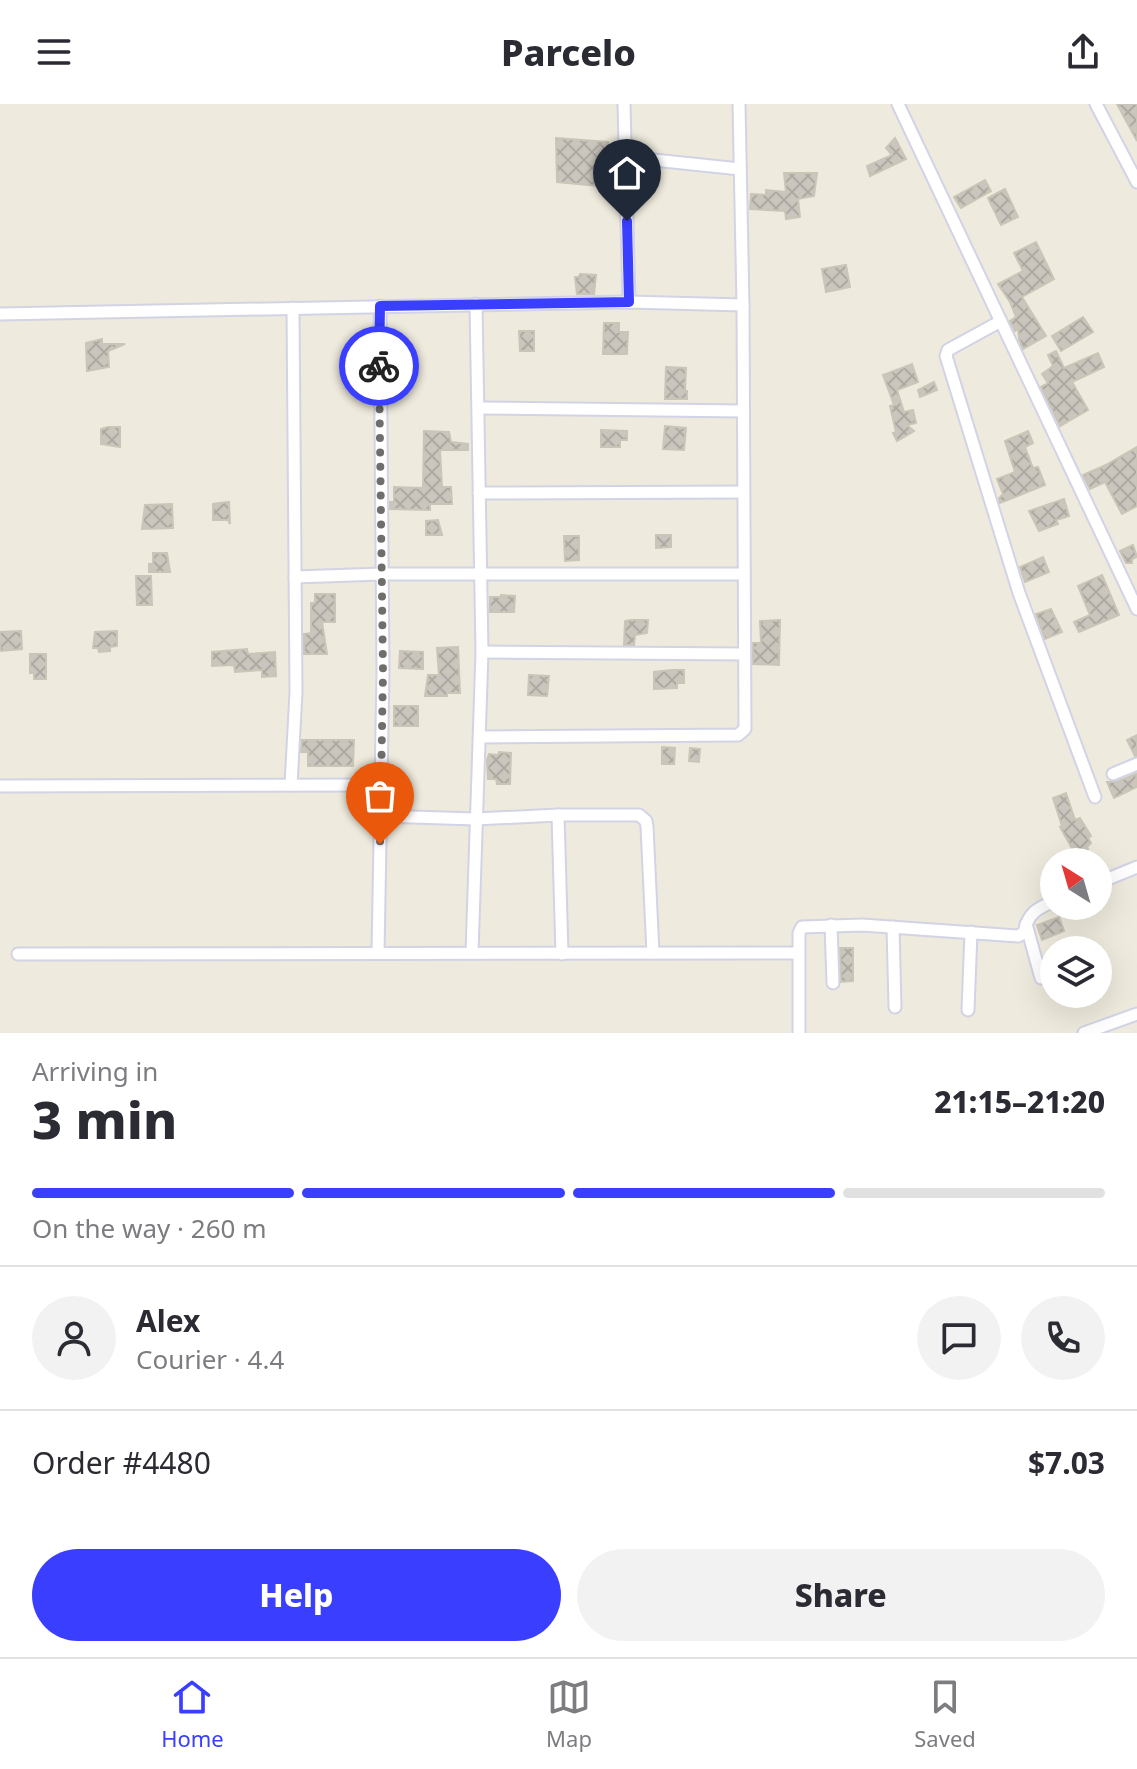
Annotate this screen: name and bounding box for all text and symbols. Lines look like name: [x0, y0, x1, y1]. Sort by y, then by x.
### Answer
text: Parcelo: [501, 28, 636, 77]
icon: menu: [32, 30, 76, 74]
icon: share: [1061, 30, 1105, 74]
pin: [593, 139, 661, 221]
icon: home: [605, 151, 649, 195]
courier: [339, 326, 419, 406]
icon: bike: [357, 344, 401, 388]
pin: [346, 762, 414, 844]
icon: bag: [358, 774, 402, 818]
north arrow: [1040, 848, 1112, 920]
map controls: [1040, 848, 1112, 1008]
button: layers: [1040, 936, 1112, 1008]
text: Arriving in: [32, 1053, 158, 1089]
text: 21:15–21:20: [934, 1081, 1105, 1122]
text: 3 min: [32, 1083, 177, 1154]
text: On the way · 260 m: [32, 1210, 266, 1246]
button: person: [32, 1296, 116, 1380]
button: chat: [917, 1296, 1001, 1380]
button: phone: [1021, 1296, 1105, 1380]
text: Alex: [136, 1300, 200, 1341]
text: Courier · 4.4: [136, 1341, 284, 1377]
text: Order #4480: [32, 1442, 211, 1483]
text: $7.03: [1028, 1442, 1105, 1483]
button: Help: [32, 1549, 561, 1641]
button: Share: [577, 1549, 1105, 1641]
tab: Home: [161, 1675, 224, 1753]
tab: Map: [546, 1675, 592, 1753]
tab: Saved: [914, 1675, 976, 1753]

